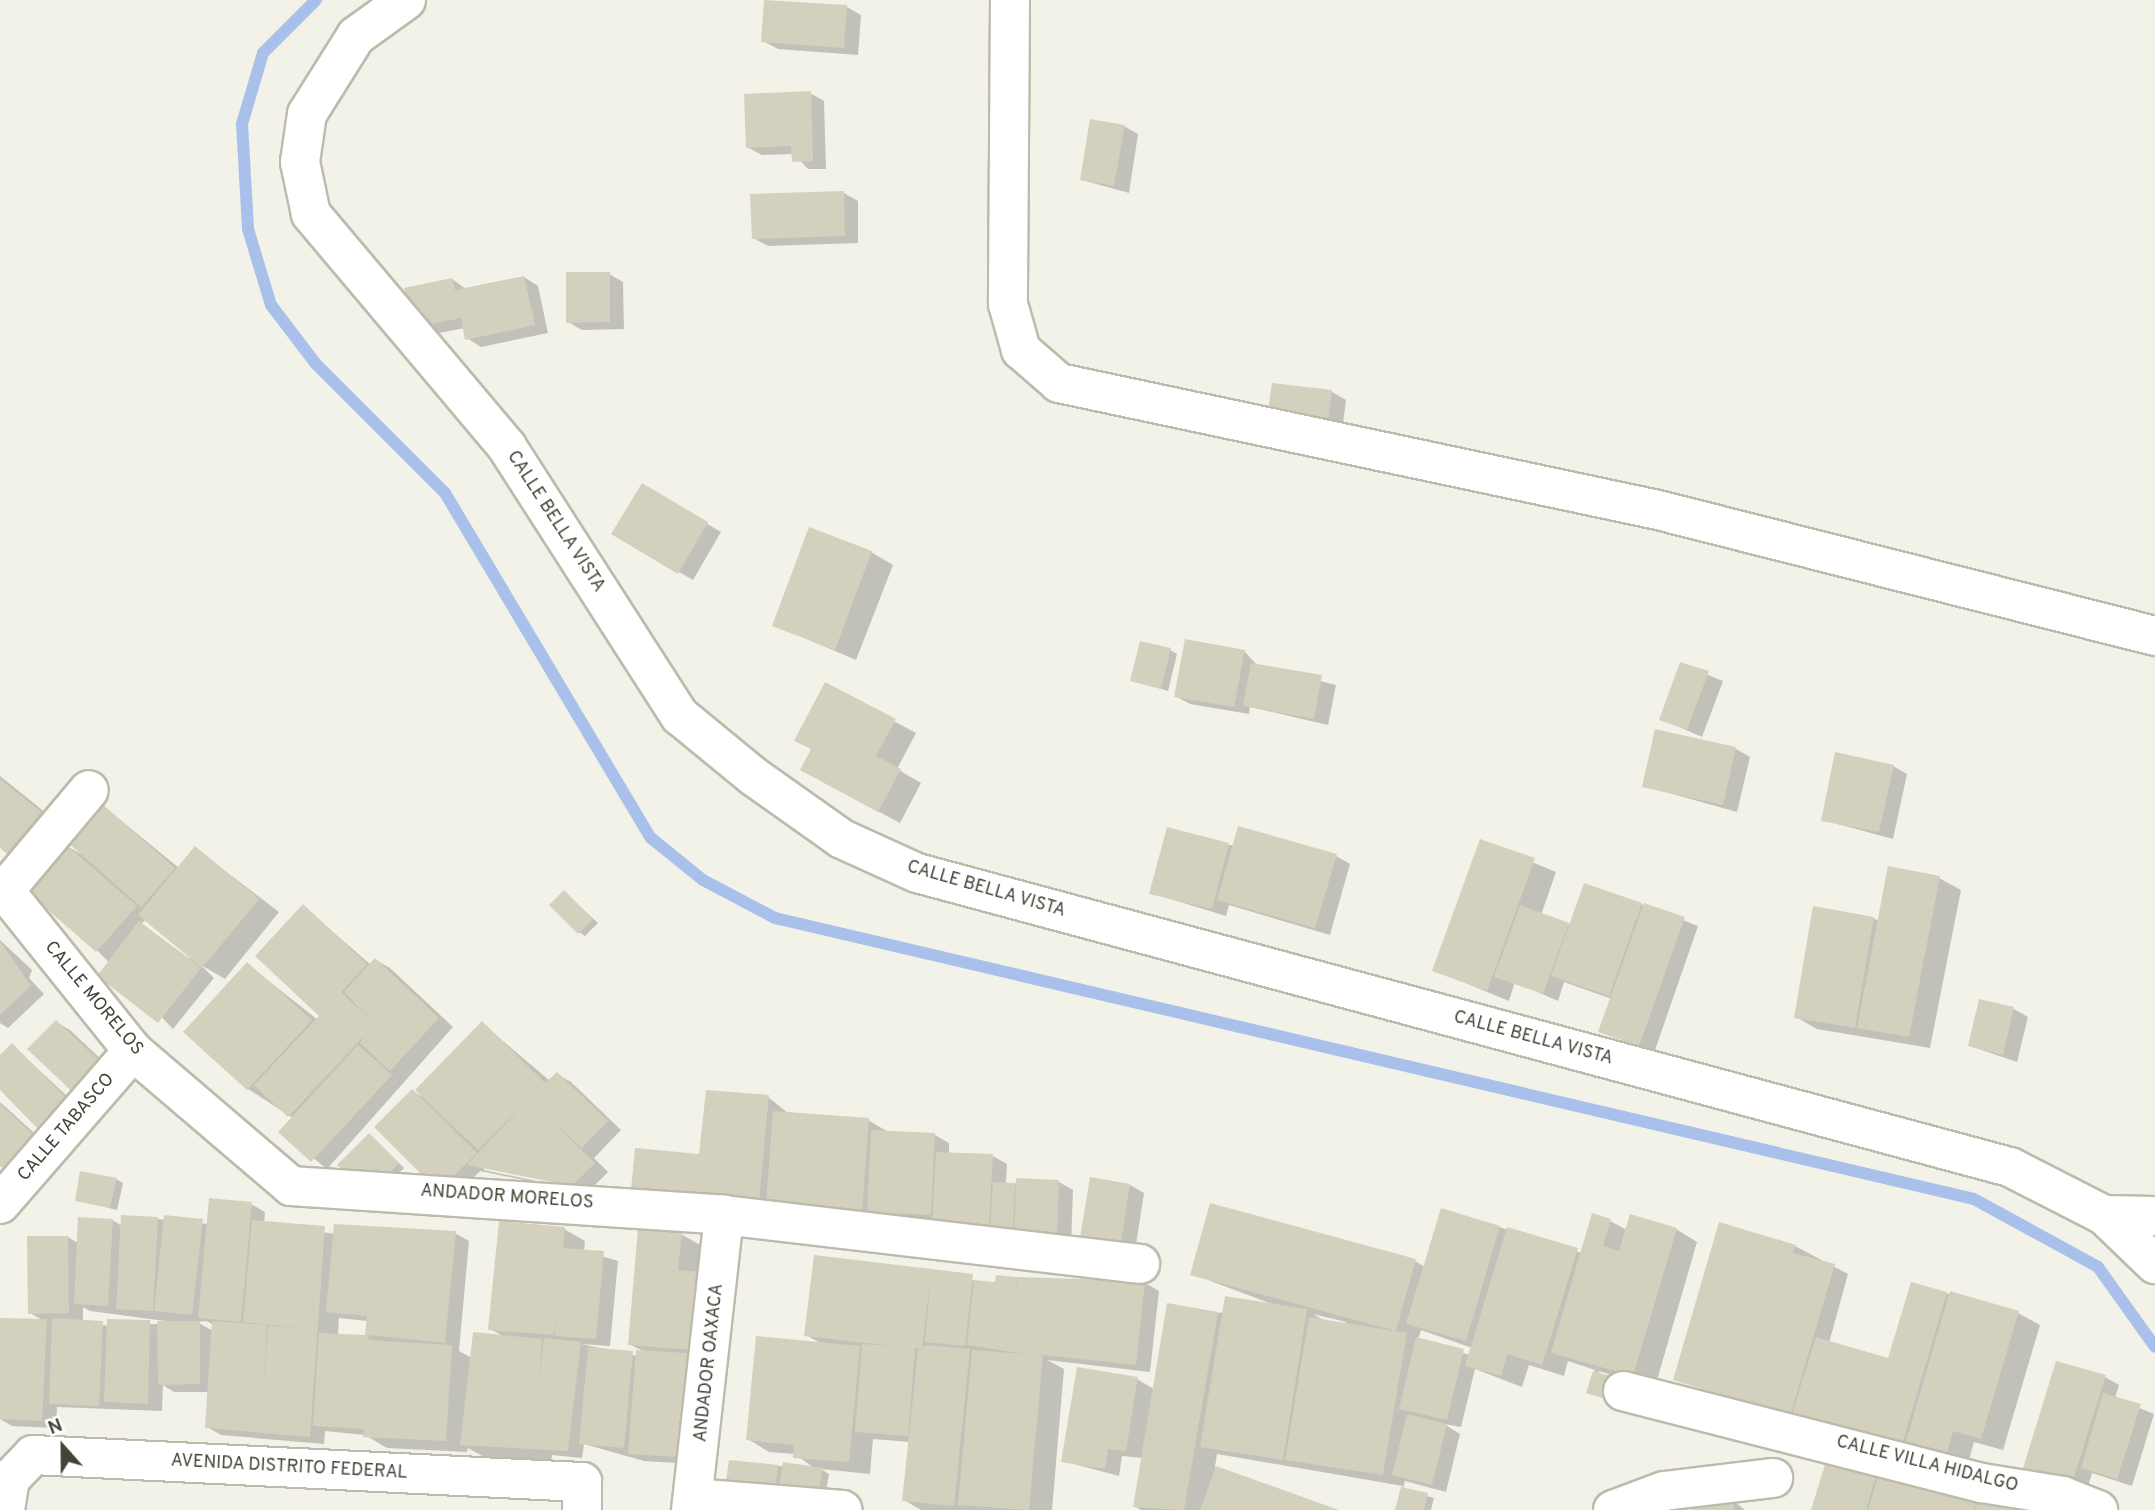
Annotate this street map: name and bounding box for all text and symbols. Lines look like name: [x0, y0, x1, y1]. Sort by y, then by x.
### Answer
street label: CALLE BELLA VISTA: [501, 447, 609, 597]
street label: CALLE BELLA VISTA: [903, 857, 1069, 923]
street label: CALLE MORELOS: [39, 938, 147, 1060]
street label: CALLE BELLA VISTA: [1450, 1007, 1616, 1071]
street label: CALLE TABASCO: [14, 1069, 120, 1187]
street label: ANDADOR MORELOS: [420, 1181, 594, 1215]
street label: ANDADOR OAXACA: [691, 1283, 729, 1443]
north arrow: [28, 1412, 98, 1482]
text: N: [45, 1414, 66, 1441]
street label: CALLE VILLA HIDALGO: [1833, 1432, 2021, 1498]
street label: AVENIDA DISTRITO FEDERAL: [170, 1451, 408, 1485]

